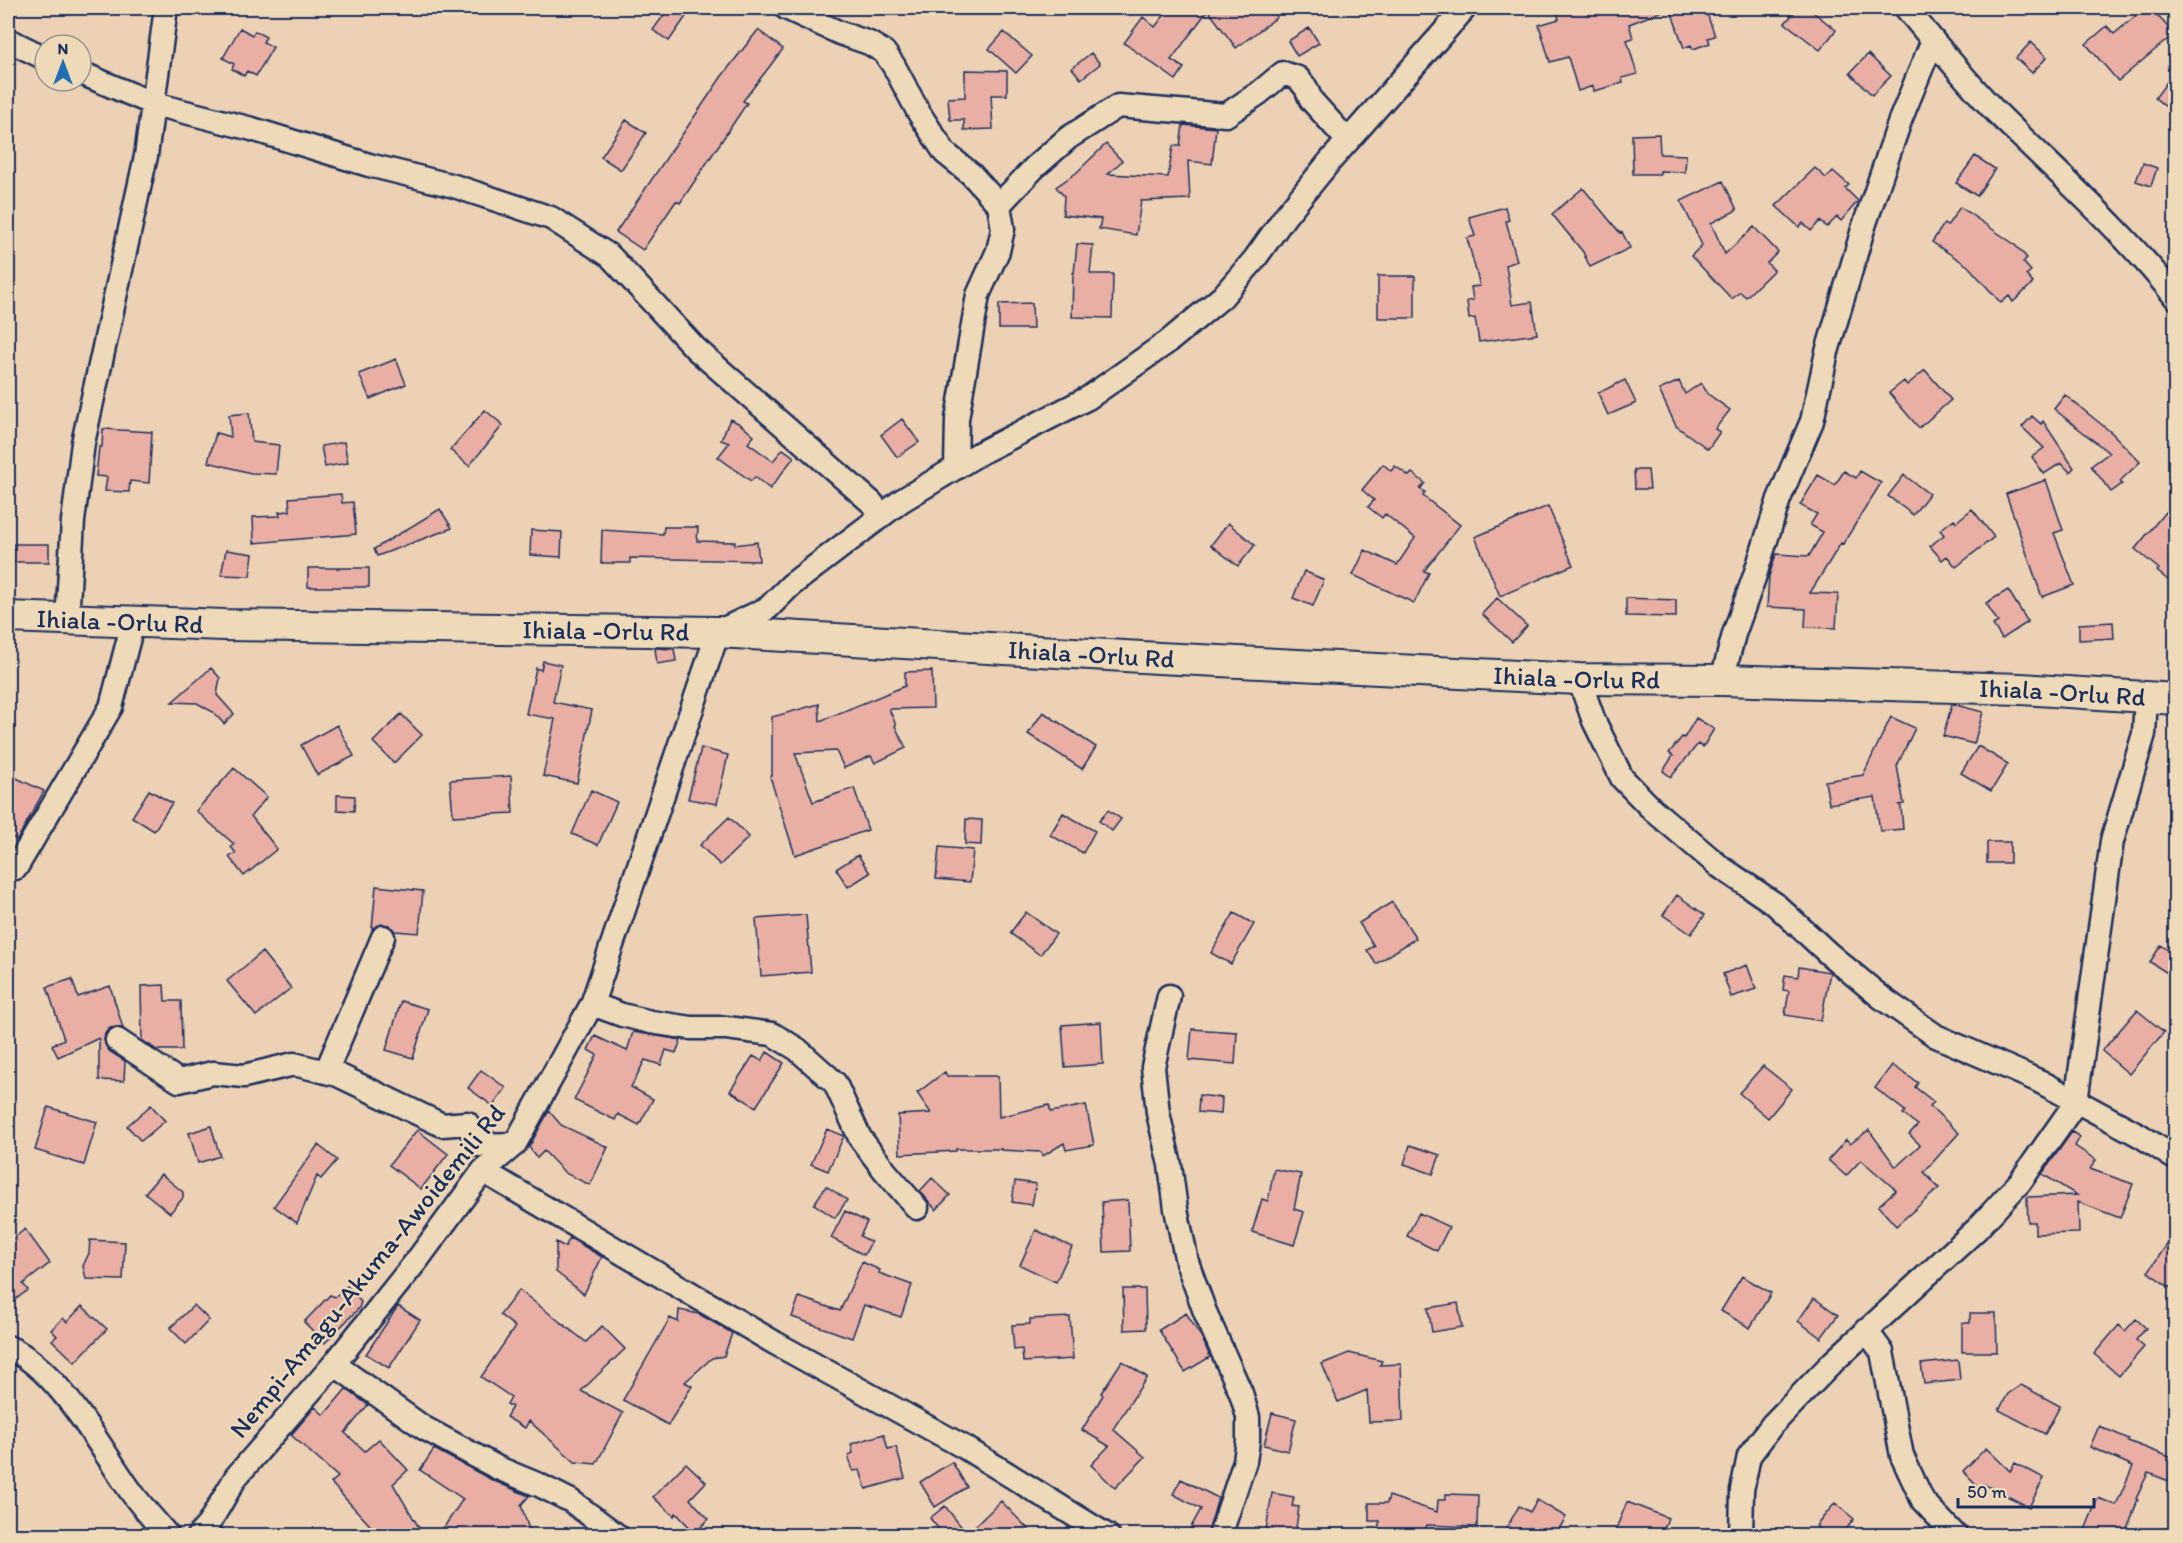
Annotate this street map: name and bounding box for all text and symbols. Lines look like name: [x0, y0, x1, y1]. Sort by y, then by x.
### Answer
north arrow: [33, 33, 93, 93]
text: N: [58, 39, 68, 58]
street label: Ihiala -Orlu Rd: [36, 602, 204, 640]
street label: Ihiala -Orlu Rd: [522, 613, 689, 648]
street label: Ihiala -Orlu Rd: [1007, 633, 1175, 675]
street label: Ihiala -Orlu Rd: [1492, 659, 1660, 696]
street label: Ihiala -Orlu Rd: [1979, 672, 2147, 713]
street label: Nempi-Amagu-Akuma-Awoidemili Rd: [222, 1097, 512, 1444]
scale bar: [1958, 1471, 2094, 1509]
text: 50 m: [1967, 1481, 2007, 1503]

